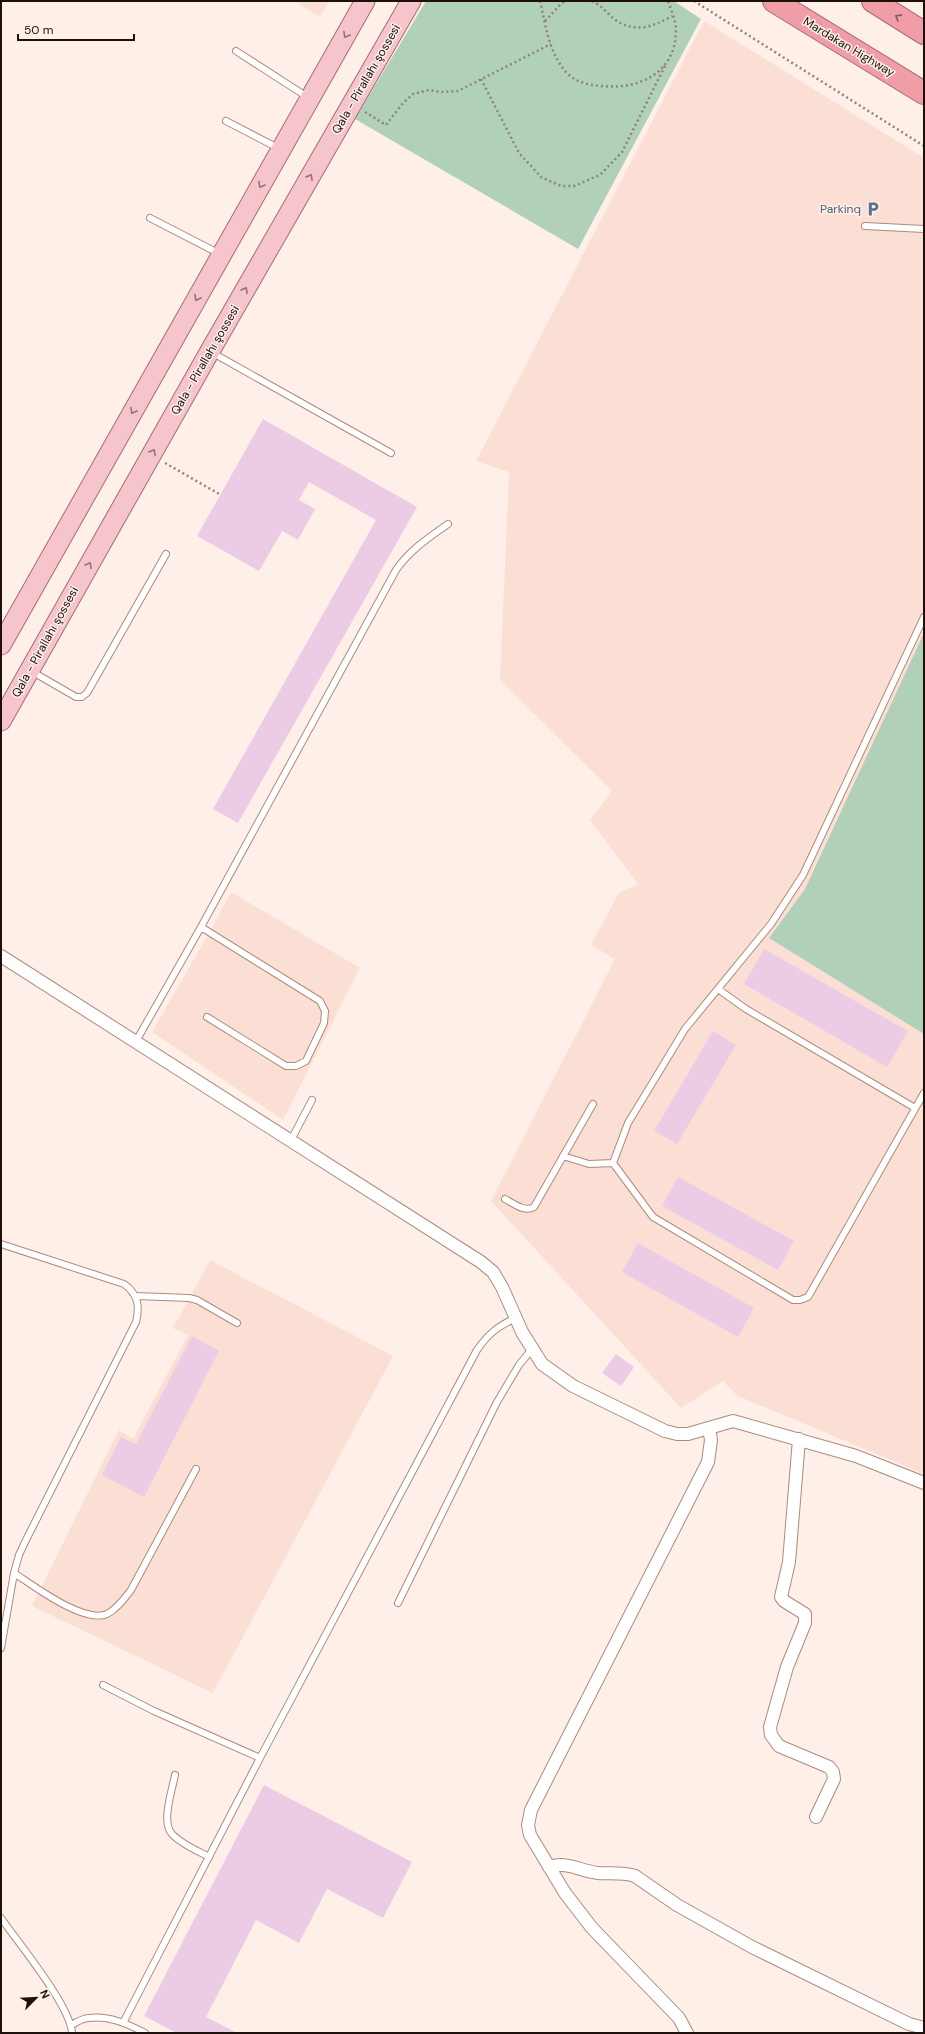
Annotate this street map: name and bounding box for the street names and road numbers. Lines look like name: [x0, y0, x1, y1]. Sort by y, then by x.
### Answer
street label: Mardakan Highway: [800, 13, 898, 81]
street label: Qala - Pirallahı şossesi: [328, 21, 404, 137]
street label: Qala - Pirallahı şossesi: [167, 302, 243, 418]
street label: Qala - Pirallahı şossesi: [8, 584, 82, 700]

